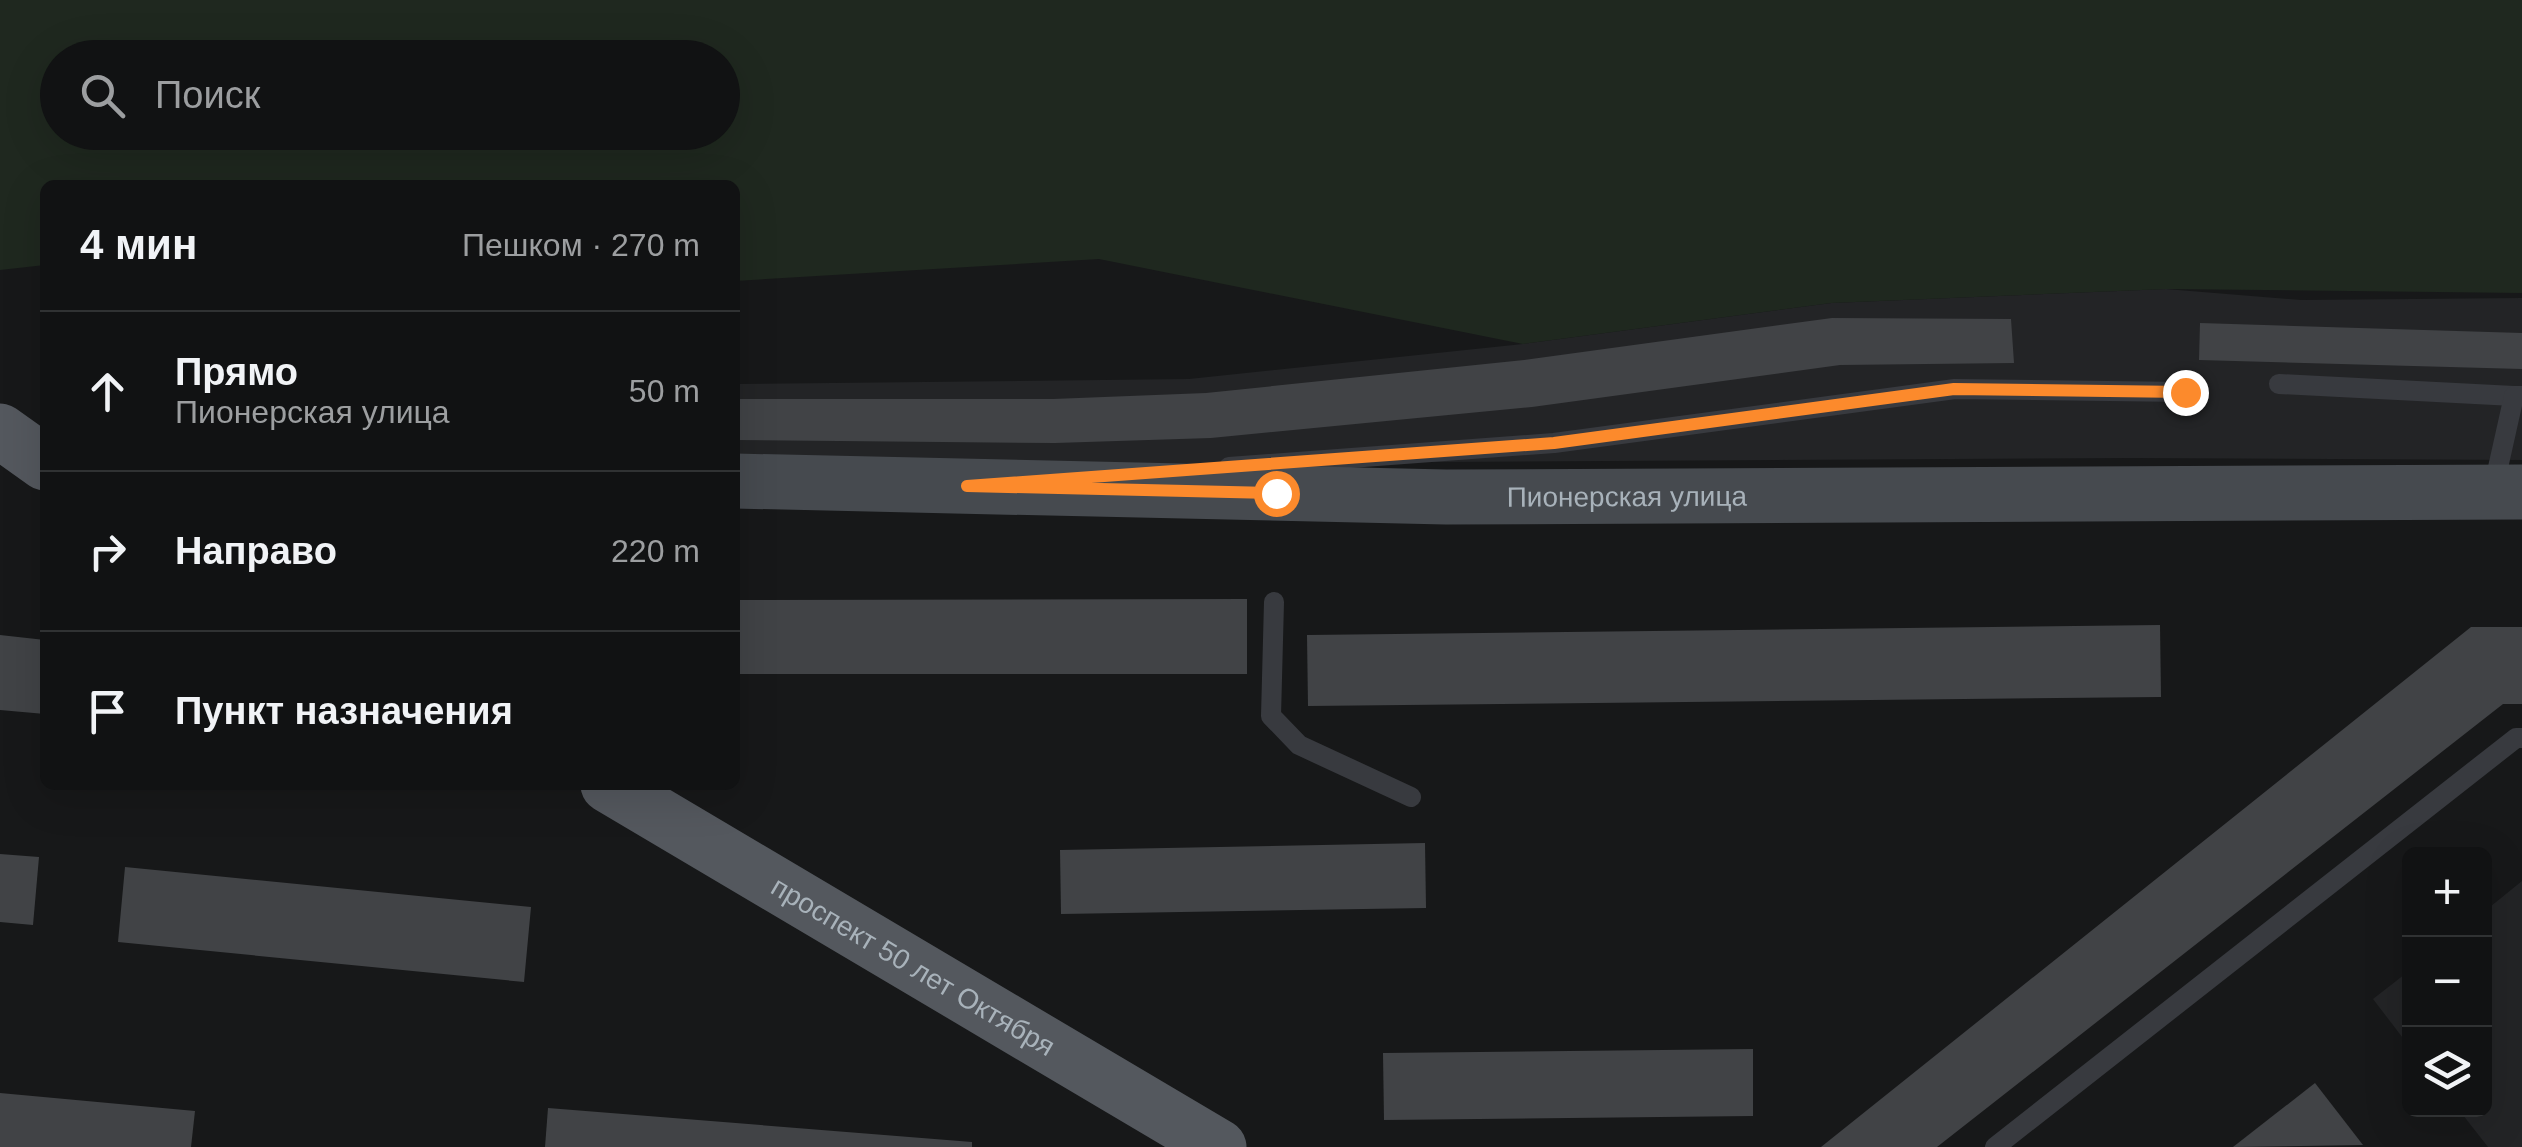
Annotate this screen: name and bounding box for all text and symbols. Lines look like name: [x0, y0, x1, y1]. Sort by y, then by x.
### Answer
search box: [40, 40, 740, 150]
icon: search: [75, 68, 130, 123]
text: Поиск: [155, 74, 260, 116]
text: 4 мин: [80, 221, 197, 268]
text: Пешком · 270 m: [462, 227, 700, 263]
text: Прямо: [175, 351, 298, 393]
icon: ahead: [80, 364, 135, 419]
route end: [2163, 370, 2209, 416]
text: 50 m: [629, 373, 700, 409]
text: Пионерская улица: [175, 394, 450, 430]
route start: [1254, 471, 1300, 517]
street label: Пионерская улица: [1507, 480, 1747, 512]
icon: right: [80, 524, 135, 579]
text: Направо: [175, 530, 337, 572]
text: 220 m: [611, 533, 700, 569]
icon: arrive: [80, 684, 135, 739]
text: Пункт назначения: [175, 690, 513, 732]
map controls: [2402, 847, 2492, 1117]
button: +: [2402, 847, 2492, 937]
street label: проспект 50 лет Октября: [766, 870, 1061, 1062]
button: −: [2402, 937, 2492, 1027]
button: layers: [2402, 1027, 2492, 1117]

